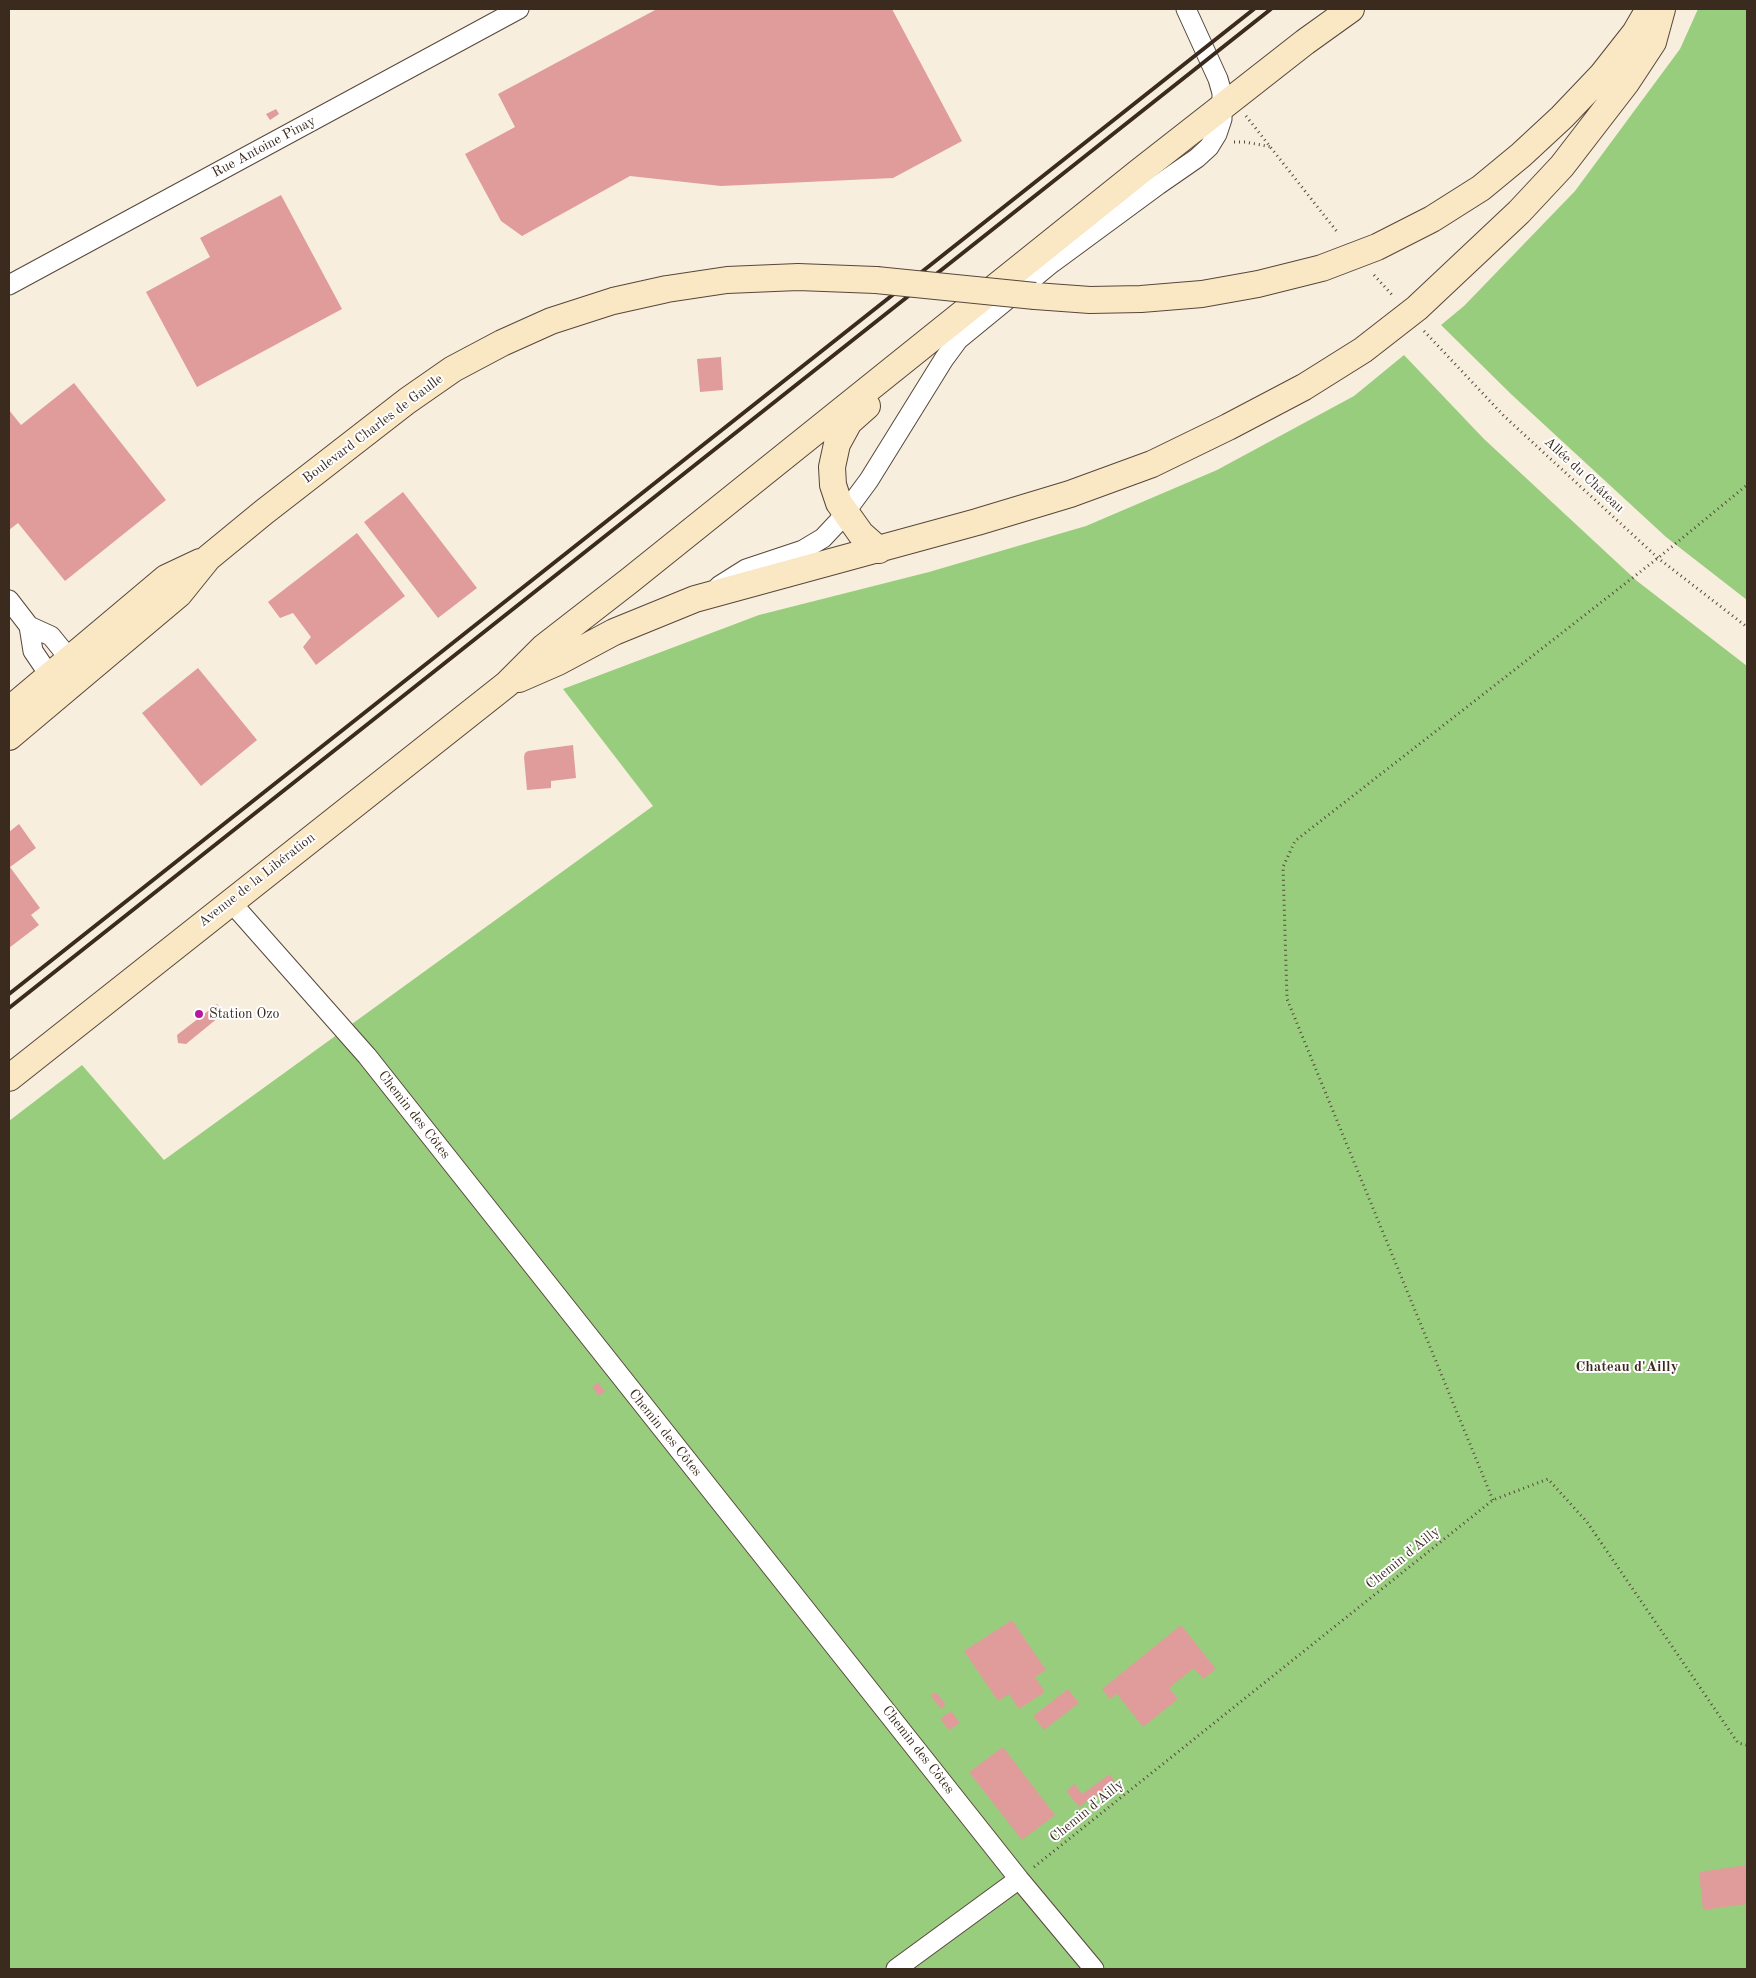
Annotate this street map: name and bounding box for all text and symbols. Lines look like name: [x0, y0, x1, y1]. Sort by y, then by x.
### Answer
street label: Rue Antoine Pinay: [209, 113, 319, 181]
street label: Boulevard Charles de Gaulle: [300, 371, 446, 487]
street label: Allée du Château: [1540, 434, 1628, 516]
street label: Avenue de la Libération: [195, 829, 319, 931]
place label: Station Ozo: [209, 1006, 280, 1022]
marker: Station Ozo: [193, 1008, 205, 1020]
street label: Chemin des Côtes: [374, 1068, 454, 1162]
district label: Chateau d'Ailly: [1575, 1358, 1679, 1376]
street label: Chemin des Côtes: [625, 1386, 705, 1480]
street label: Chemin d'Ailly: [1363, 1523, 1443, 1593]
street label: Chemin des Côtes: [878, 1703, 958, 1797]
street label: Chemin d'Ailly: [1047, 1776, 1127, 1846]

